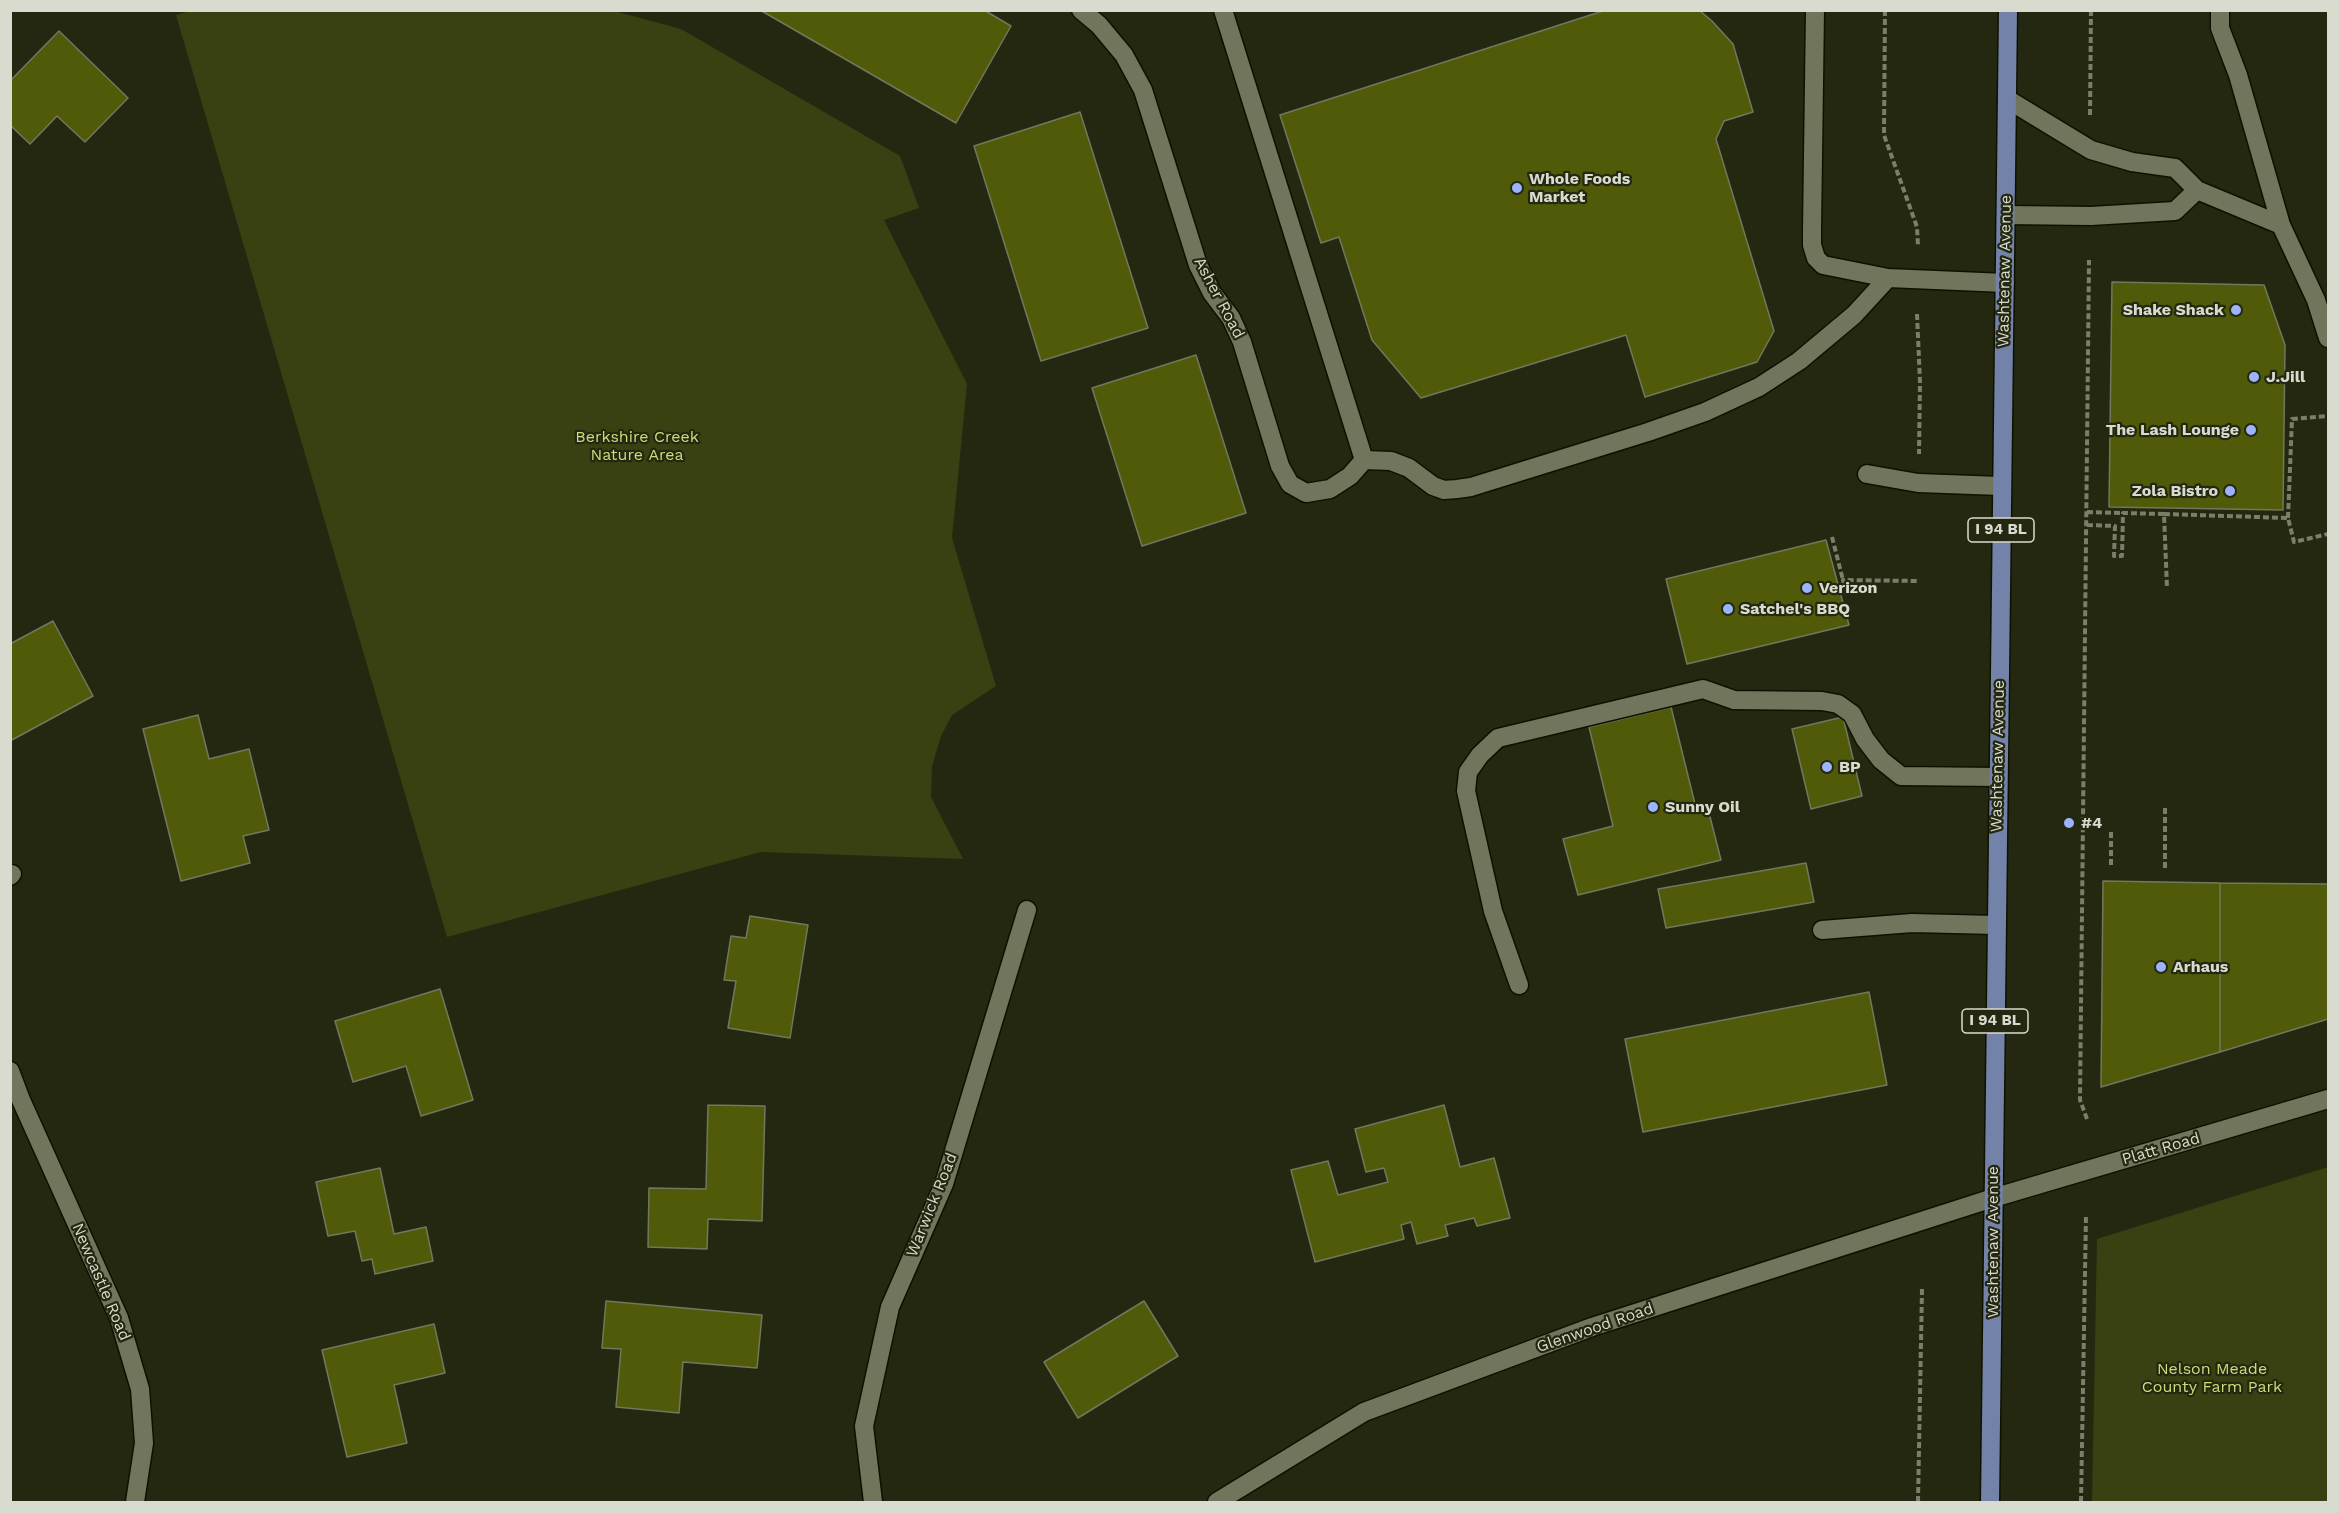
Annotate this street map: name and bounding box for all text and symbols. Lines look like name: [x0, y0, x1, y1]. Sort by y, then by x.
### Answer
place label: Whole Foods Market: [1529, 169, 1630, 207]
marker: Whole Foods Market: [1510, 181, 1524, 195]
street label: Washtenaw Avenue: [1994, 195, 2016, 347]
street label: Asher Road: [1190, 254, 1248, 342]
place label: Shake Shack: [2123, 300, 2224, 320]
marker: Shake Shack: [2229, 303, 2243, 317]
place label: J.Jill: [2266, 367, 2305, 387]
marker: J.Jill: [2247, 370, 2261, 384]
place label: The Lash Lounge: [2106, 420, 2239, 440]
marker: The Lash Lounge: [2244, 423, 2258, 437]
park label: Berkshire Creek Nature Area: [575, 427, 699, 465]
place label: Zola Bistro: [2132, 481, 2218, 501]
marker: Zola Bistro: [2223, 484, 2237, 498]
road number: I 94 BL: [1968, 518, 2034, 542]
place label: Verizon: [1819, 578, 1878, 598]
marker: Verizon: [1800, 581, 1814, 595]
place label: Satchel's BBQ: [1740, 599, 1850, 619]
marker: Satchel's BBQ: [1721, 602, 1735, 616]
street label: Washtenaw Avenue: [1987, 680, 2009, 832]
place label: BP: [1839, 757, 1861, 777]
marker: BP: [1820, 760, 1834, 774]
place label: Sunny Oil: [1665, 797, 1740, 817]
marker: Sunny Oil: [1646, 800, 1660, 814]
place label: #4: [2081, 813, 2102, 833]
marker: #4: [2062, 816, 2076, 830]
place label: Arhaus: [2173, 957, 2228, 977]
marker: Arhaus: [2154, 960, 2168, 974]
road number: I 94 BL: [1962, 1009, 2028, 1033]
street label: Platt Road: [2120, 1129, 2202, 1169]
street label: Warwick Road: [902, 1150, 962, 1260]
street label: Washtenaw Avenue: [1983, 1166, 2003, 1318]
street label: Newcastle Road: [68, 1220, 134, 1344]
street label: Glenwood Road: [1534, 1299, 1656, 1357]
park label: Nelson Meade County Farm Park: [2142, 1359, 2282, 1397]

